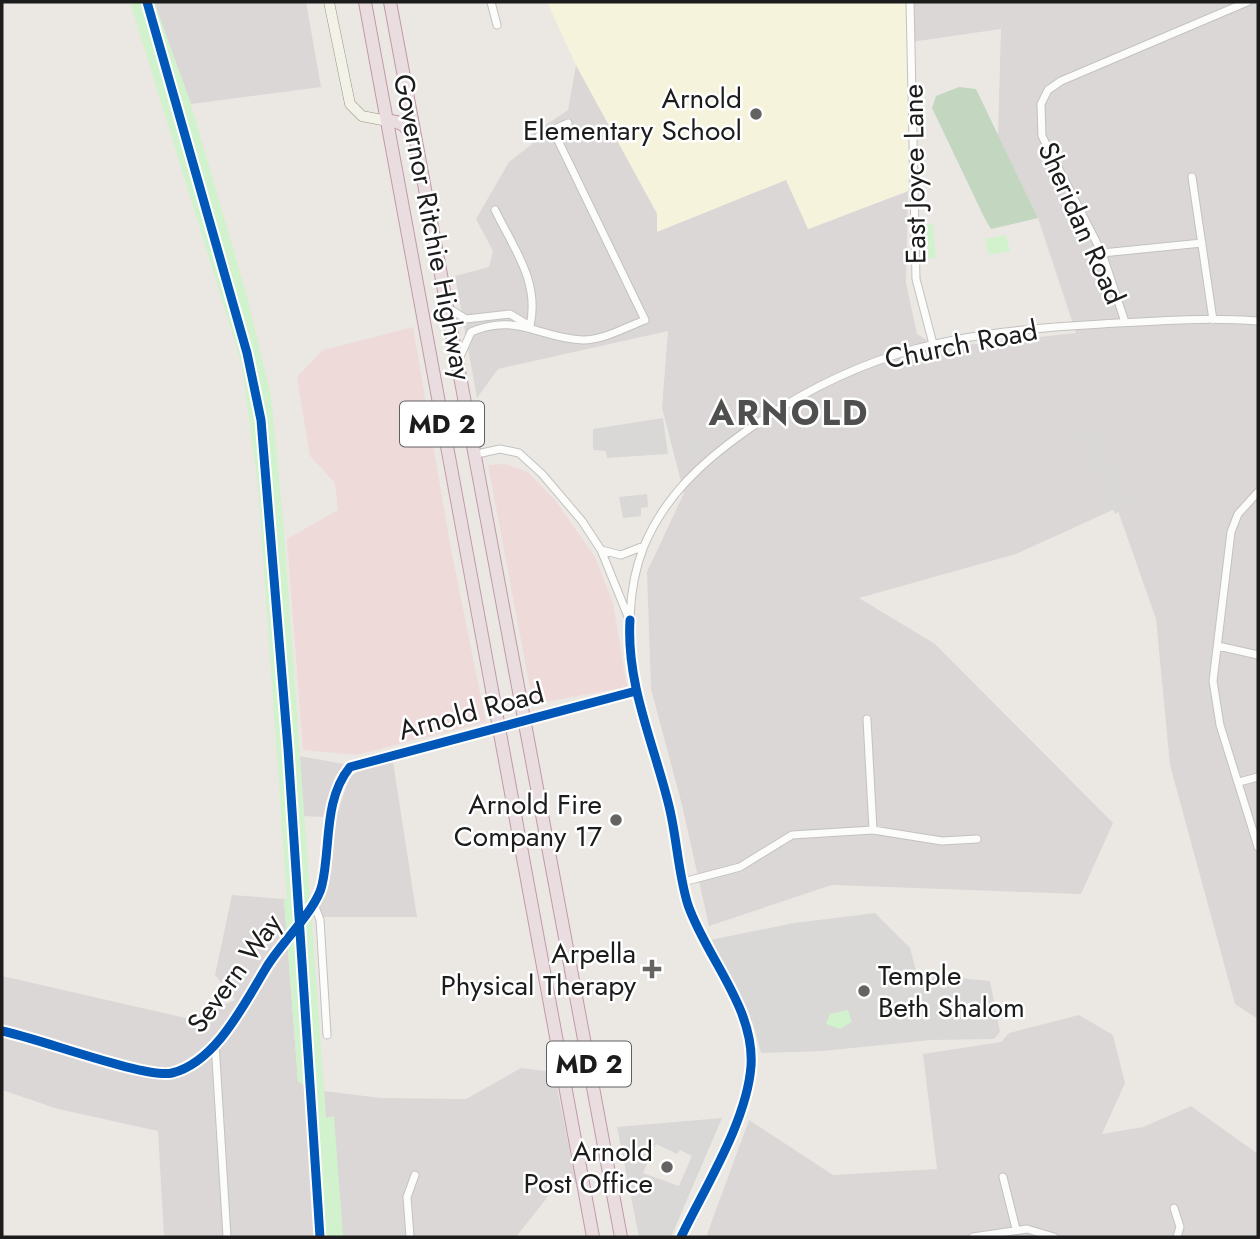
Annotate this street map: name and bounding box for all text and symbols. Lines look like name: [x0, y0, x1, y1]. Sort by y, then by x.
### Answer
street label: Governor Ritchie Highway: [383, 71, 482, 384]
place label: Arnold Elementary School: [523, 78, 742, 151]
street label: East Joyce Lane: [892, 84, 937, 264]
marker: Arnold Elementary School: [748, 106, 764, 122]
street label: Sheridan Road: [1027, 135, 1136, 311]
street label: Church Road: [881, 310, 1041, 379]
district label: ARNOLD: [707, 388, 870, 438]
road number: MD 2: [400, 402, 484, 446]
street label: Arnold Road: [394, 672, 549, 751]
place label: Arnold Fire Company 17: [454, 784, 602, 857]
marker: Arnold Fire Company 17: [608, 812, 624, 828]
street label: Severn Way: [177, 904, 292, 1042]
place label: Arpella Physical Therapy: [440, 933, 637, 1006]
place label: Temple Beth Shalom: [878, 955, 1025, 1028]
marker: Arpella Physical Therapy: [642, 959, 662, 979]
marker: Temple Beth Shalom: [856, 983, 872, 999]
road number: MD 2: [547, 1042, 631, 1086]
place label: Arnold Post Office: [524, 1131, 653, 1204]
marker: Arnold Post Office: [659, 1159, 675, 1175]

